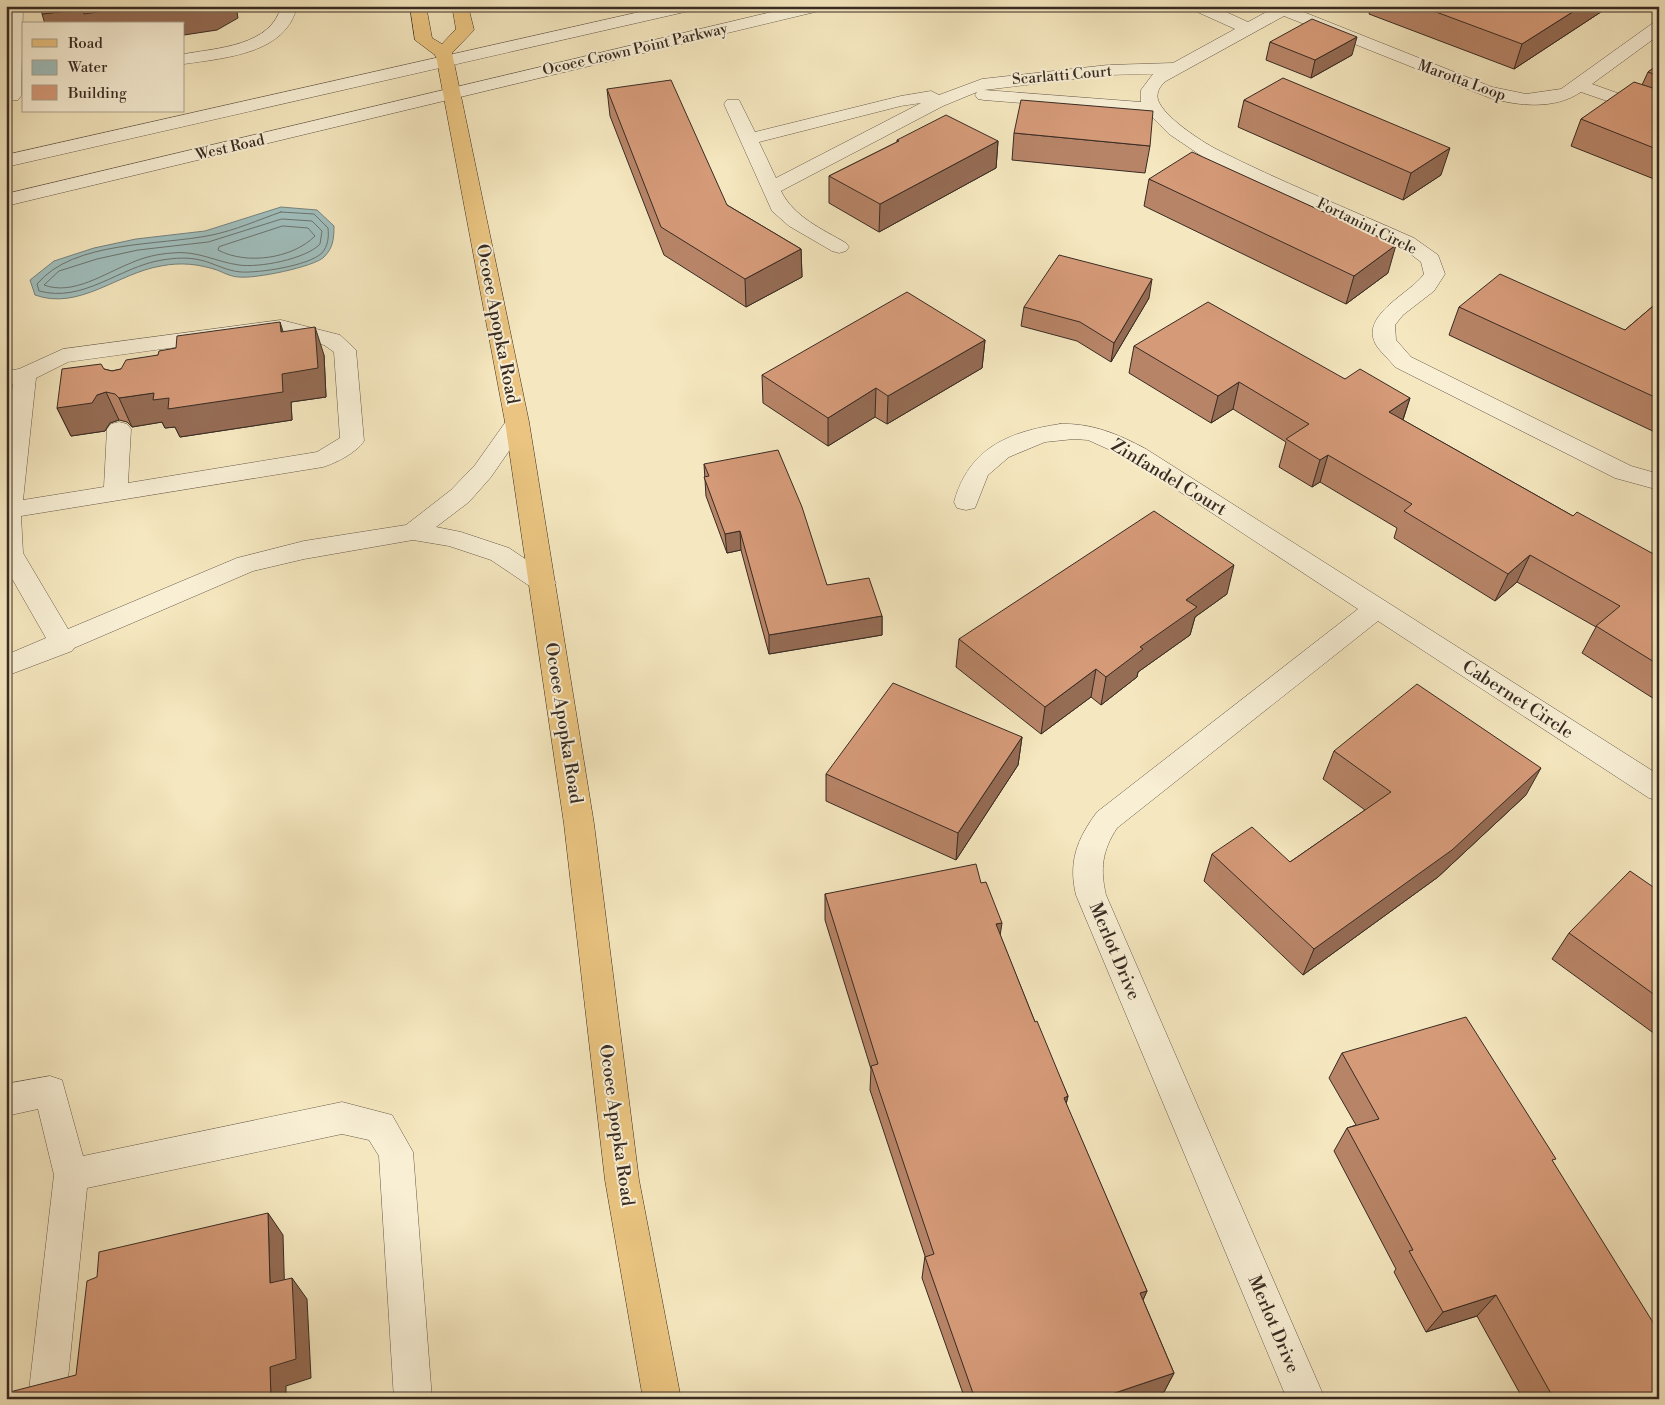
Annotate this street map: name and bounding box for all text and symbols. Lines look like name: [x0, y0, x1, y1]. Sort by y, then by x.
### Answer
street label: Ocoee Crown Point Parkway: [541, 19, 730, 80]
legend: [22, 22, 185, 112]
text: Road: [68, 34, 103, 53]
street label: Marotta Loop: [1415, 56, 1509, 105]
text: Water: [67, 58, 108, 77]
street label: Scarlatti Court: [1011, 62, 1113, 89]
text: Building: [67, 84, 127, 103]
street label: West Road: [193, 130, 267, 165]
street label: Fortanini Circle: [1314, 194, 1420, 259]
street label: Ocoee Apopka Road: [471, 242, 524, 407]
street label: Zinfandel Court: [1107, 434, 1231, 521]
street label: Ocoee Apopka Road: [539, 641, 588, 806]
street label: Cabernet Circle: [1458, 655, 1578, 744]
street label: Merlot Drive: [1084, 899, 1145, 1003]
street label: Ocoee Apopka Road: [594, 1043, 639, 1208]
street label: Merlot Drive: [1243, 1272, 1304, 1376]

